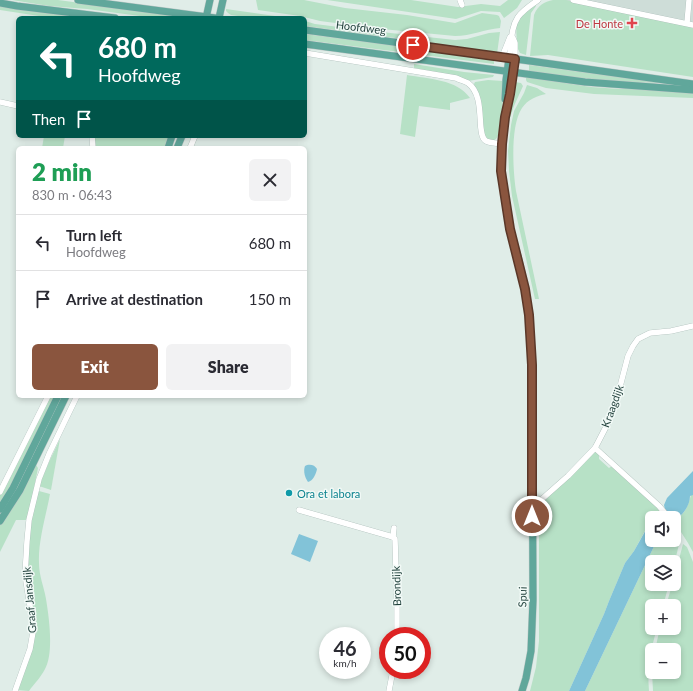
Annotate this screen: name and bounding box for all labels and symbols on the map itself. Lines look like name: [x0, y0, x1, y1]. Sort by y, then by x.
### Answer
street label: Hoofdweg: [335, 17, 387, 37]
place label: De Honte: [576, 17, 623, 30]
marker: De Honte: [626, 17, 638, 29]
pin: [396, 28, 430, 62]
street label: Kraagdijk: [598, 382, 626, 429]
place label: Ora et labora: [297, 487, 360, 500]
marker: Ora et labora: [284, 488, 294, 498]
position arrow: [511, 495, 553, 537]
street label: Brondijk: [389, 565, 403, 606]
street label: Graaf Jansdijk: [20, 566, 38, 634]
street label: Spui: [515, 586, 529, 608]
speed limit sign: 50: [379, 627, 431, 679]

